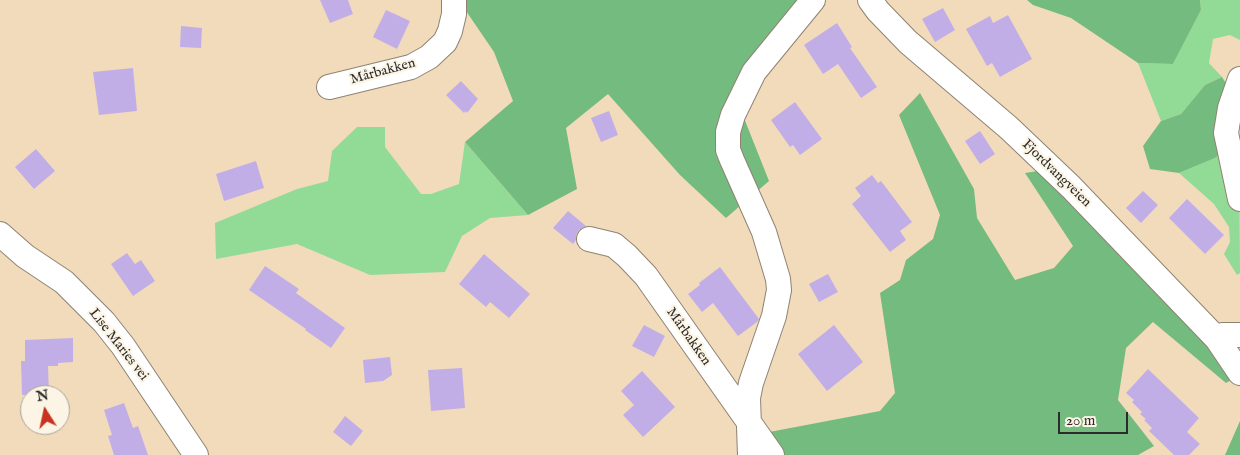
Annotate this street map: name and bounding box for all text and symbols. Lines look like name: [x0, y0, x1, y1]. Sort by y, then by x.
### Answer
street label: Mårbakken: [349, 55, 417, 89]
street label: Fjordvangveien: [1018, 137, 1094, 211]
street label: Mårbakken: [662, 305, 714, 369]
street label: Lise Maries vei: [85, 306, 151, 384]
north arrow: [20, 385, 70, 435]
text: N: [35, 386, 50, 406]
scale bar: [1060, 402, 1130, 434]
text: 20 m: [1066, 411, 1095, 430]

